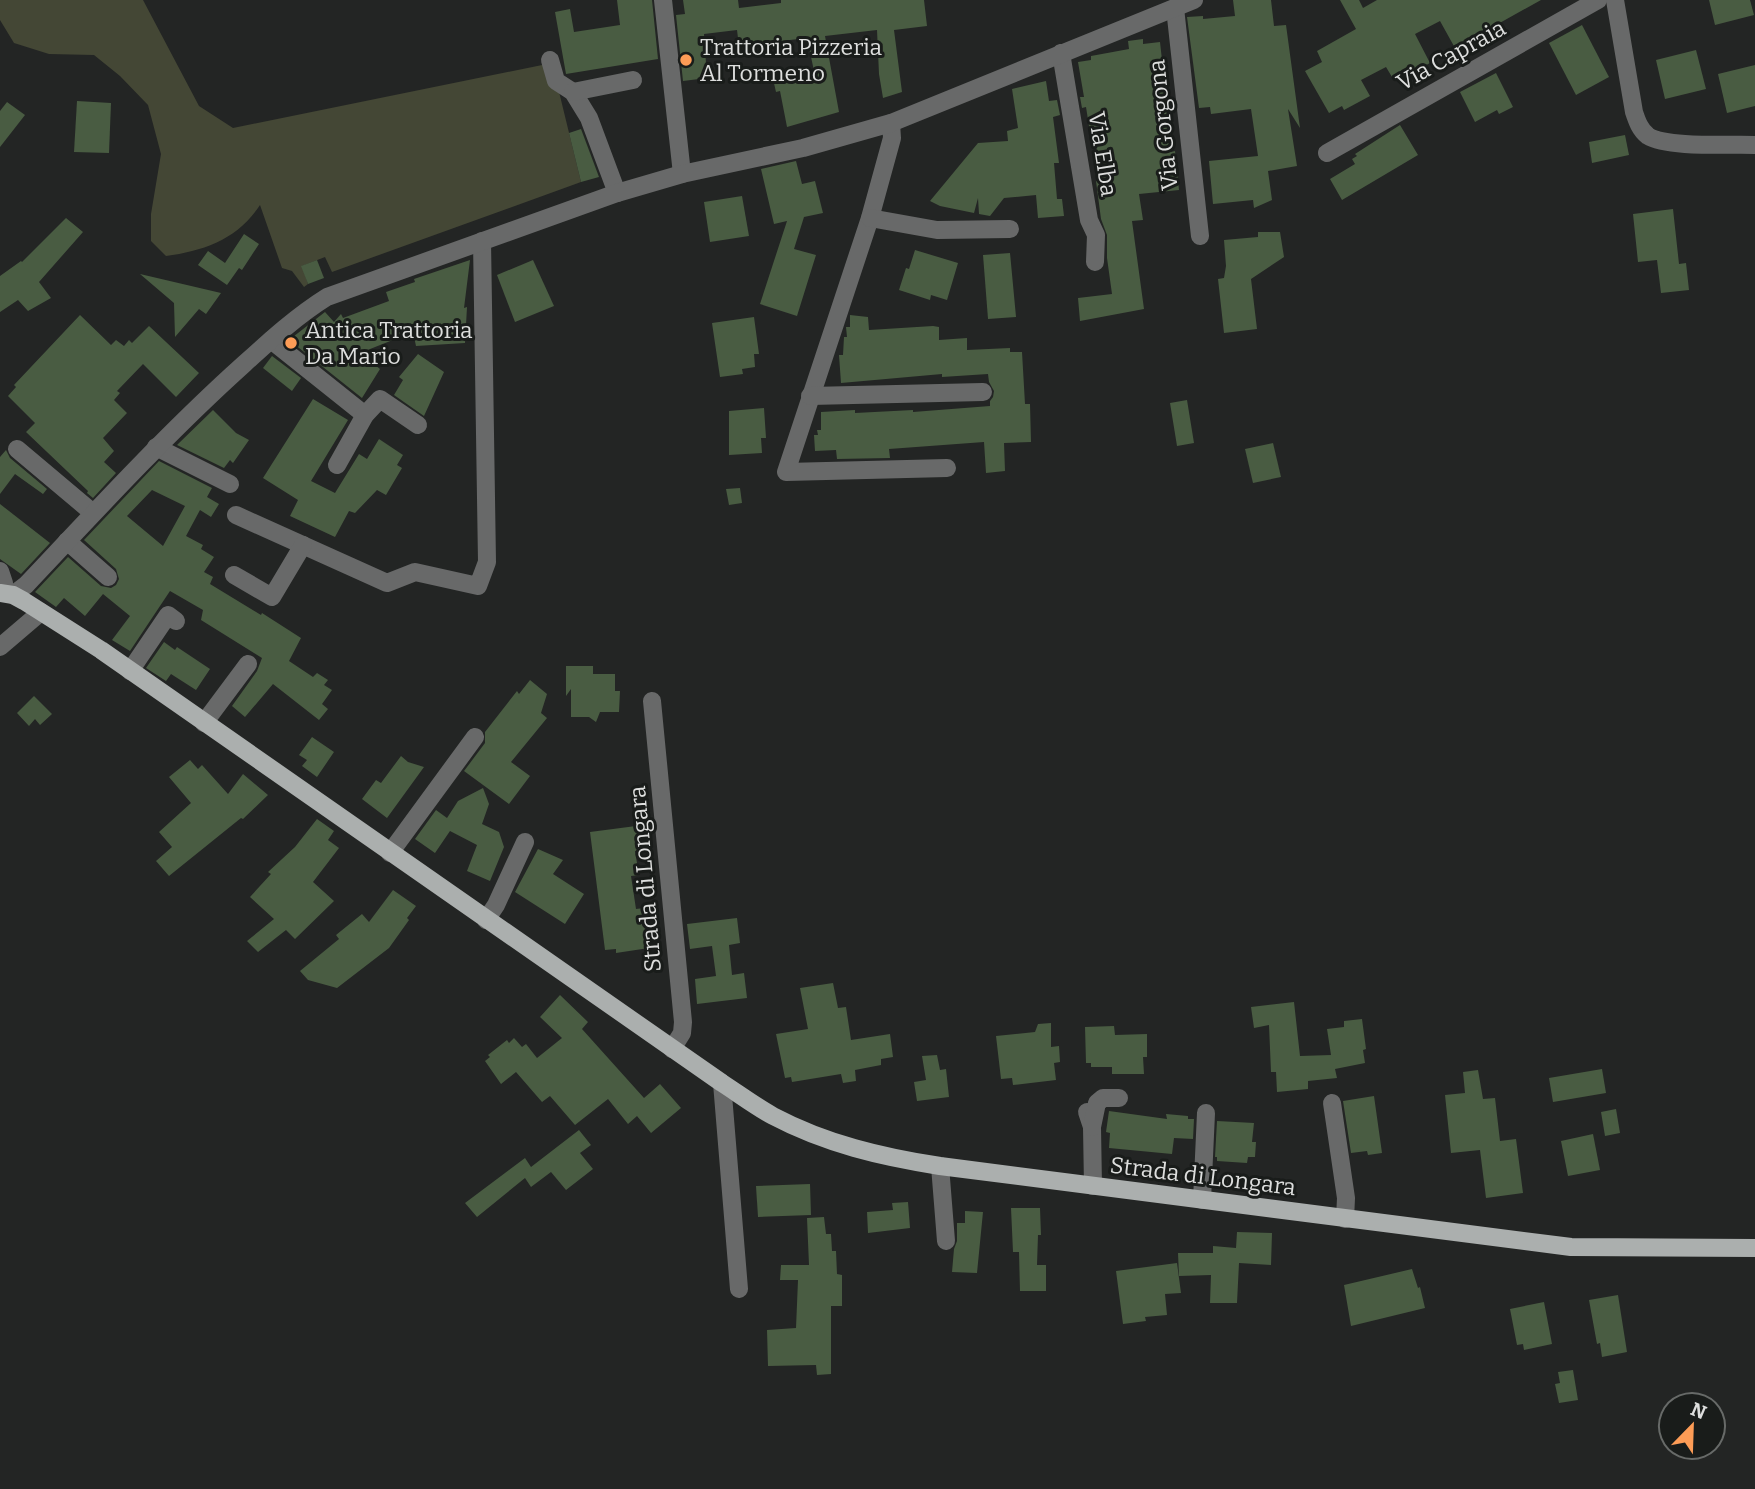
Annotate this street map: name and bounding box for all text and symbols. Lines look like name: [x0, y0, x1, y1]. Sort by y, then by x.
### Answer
street label: Via Capraia: [1392, 13, 1511, 96]
place label: Trattoria Pizzeria Al Tormeno: [700, 33, 883, 87]
marker: Trattoria Pizzeria Al Tormeno: [678, 52, 694, 68]
street label: Via Gorgona: [1142, 58, 1184, 192]
street label: Via Elba: [1082, 110, 1124, 199]
place label: Antica Trattoria Da Mario: [305, 316, 473, 370]
marker: Antica Trattoria Da Mario: [283, 335, 299, 351]
street label: Strada di Longara: [623, 784, 667, 973]
street label: Strada di Longara: [1109, 1151, 1298, 1201]
north arrow: [1657, 1391, 1727, 1461]
text: N: [1687, 1397, 1710, 1424]

